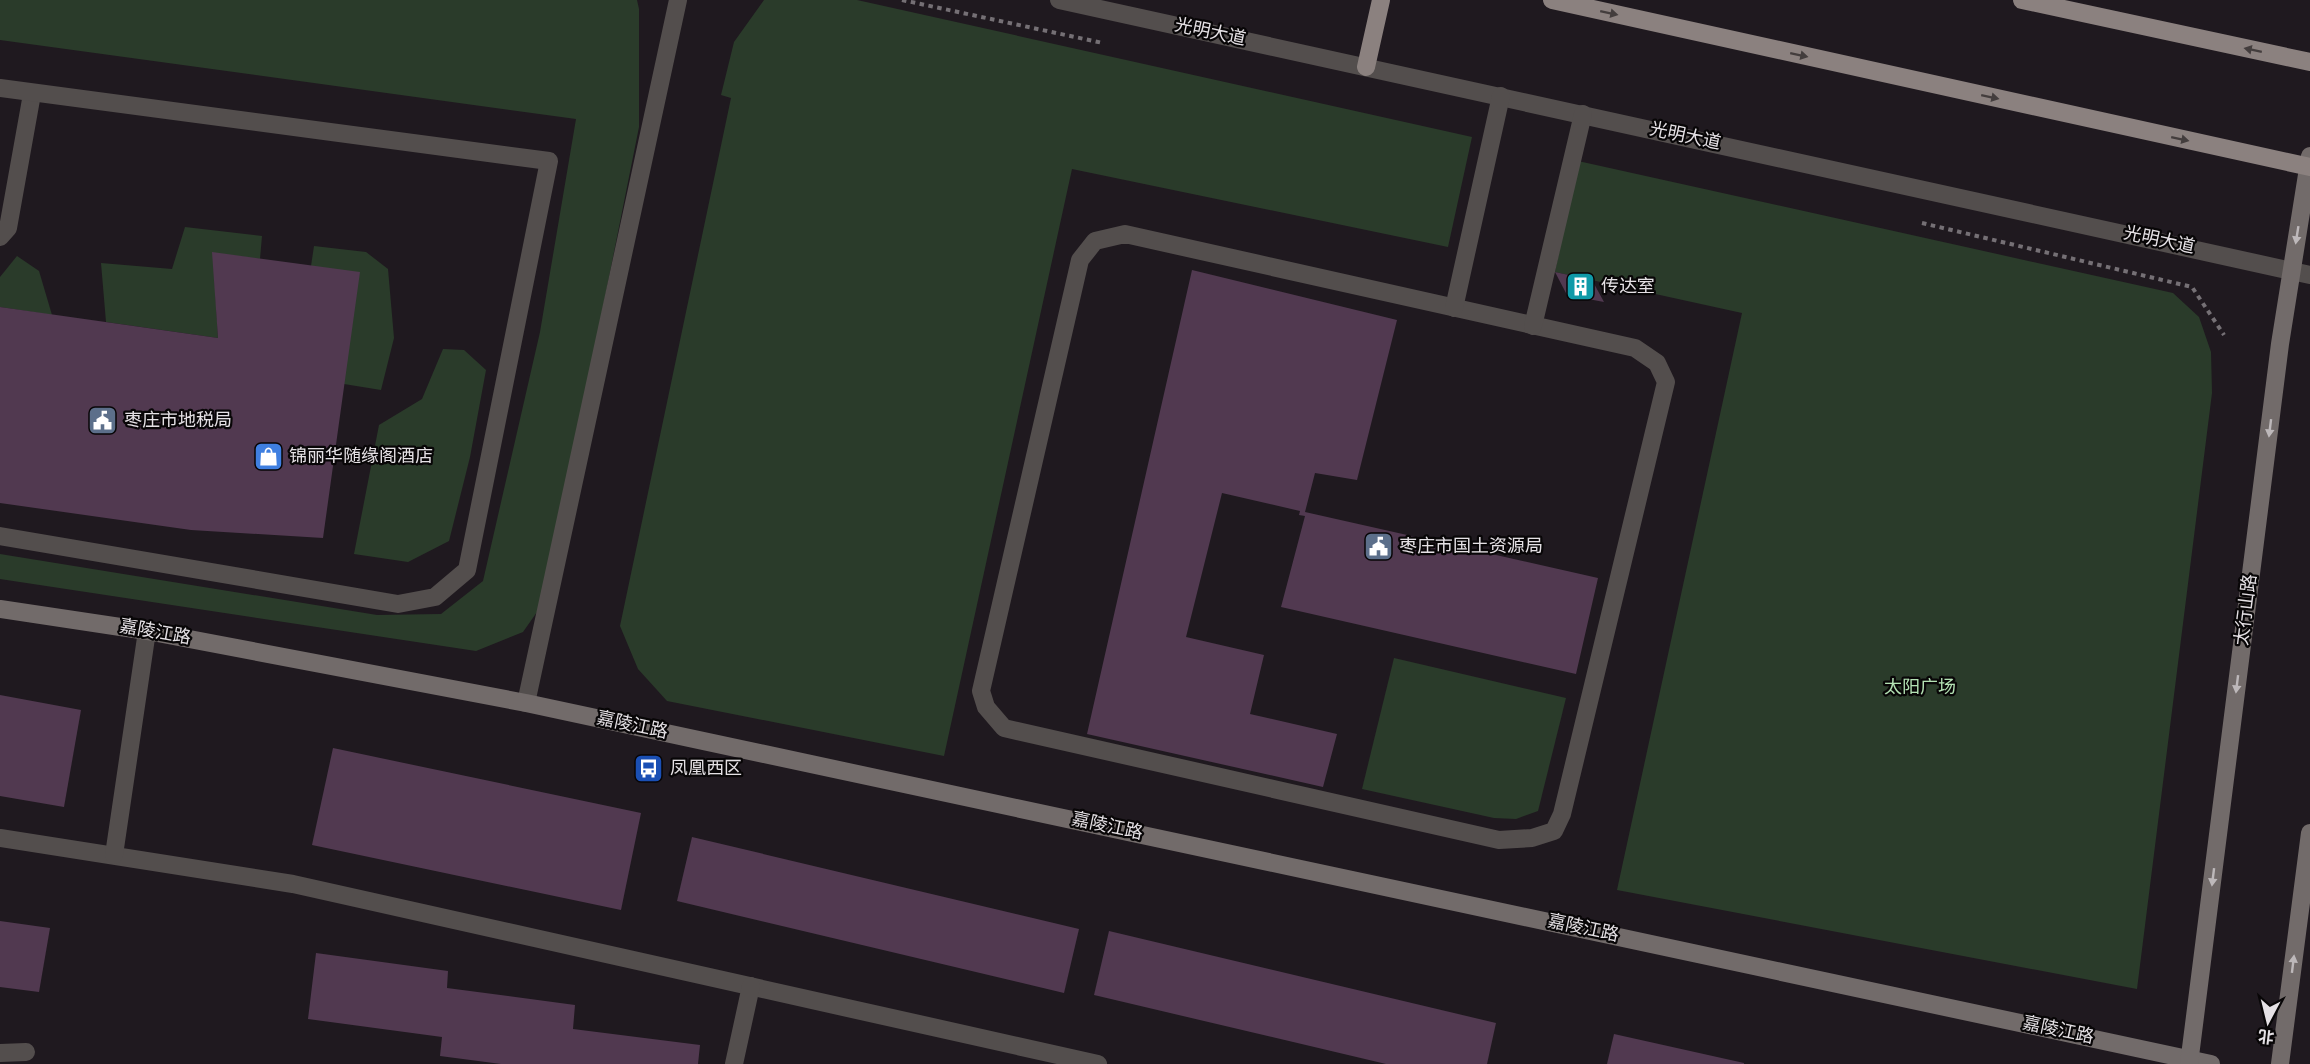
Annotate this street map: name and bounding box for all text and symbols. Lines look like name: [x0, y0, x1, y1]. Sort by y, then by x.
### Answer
one-way arrow: [1600, 8, 1618, 18]
street label: 光明大道: [1172, 14, 1248, 52]
one-way arrow: [2243, 45, 2262, 54]
one-way arrow: [1790, 51, 1809, 60]
one-way arrow: [1980, 93, 1999, 102]
street label: 光明大道: [1647, 118, 1723, 156]
one-way arrow: [2171, 135, 2190, 144]
street label: 光明大道: [2121, 222, 2197, 260]
one-way arrow: [2293, 225, 2302, 244]
building icon: 传达室: [1564, 271, 1596, 303]
place label: 传达室: [1601, 276, 1655, 299]
public building icon: 枣庄市地税局: [87, 405, 119, 437]
place label: 枣庄市地税局: [124, 410, 232, 433]
one-way arrow: [2265, 418, 2275, 437]
shop icon: 锦丽华随缘阁酒店: [252, 441, 284, 473]
place label: 锦丽华随缘阁酒店: [289, 446, 433, 469]
public building icon: 枣庄市国土资源局: [1362, 531, 1394, 563]
place label: 枣庄市国土资源局: [1399, 536, 1543, 559]
street label: 太行山路: [2231, 573, 2263, 647]
street label: 嘉陵江路: [118, 615, 192, 651]
one-way arrow: [2233, 674, 2242, 693]
park label: 太阳广场: [1884, 677, 1956, 700]
street label: 嘉陵江路: [594, 707, 670, 745]
bus stop icon: 凤凰西区: [633, 753, 665, 785]
place label: 凤凰西区: [670, 758, 742, 781]
street label: 嘉陵江路: [1069, 808, 1145, 846]
one-way arrow: [2208, 868, 2218, 887]
street label: 嘉陵江路: [1545, 910, 1621, 948]
one-way arrow: [2288, 955, 2298, 974]
north arrow: [2238, 992, 2298, 1052]
street label: 嘉陵江路: [2020, 1012, 2096, 1050]
text: 北: [2257, 1024, 2276, 1046]

